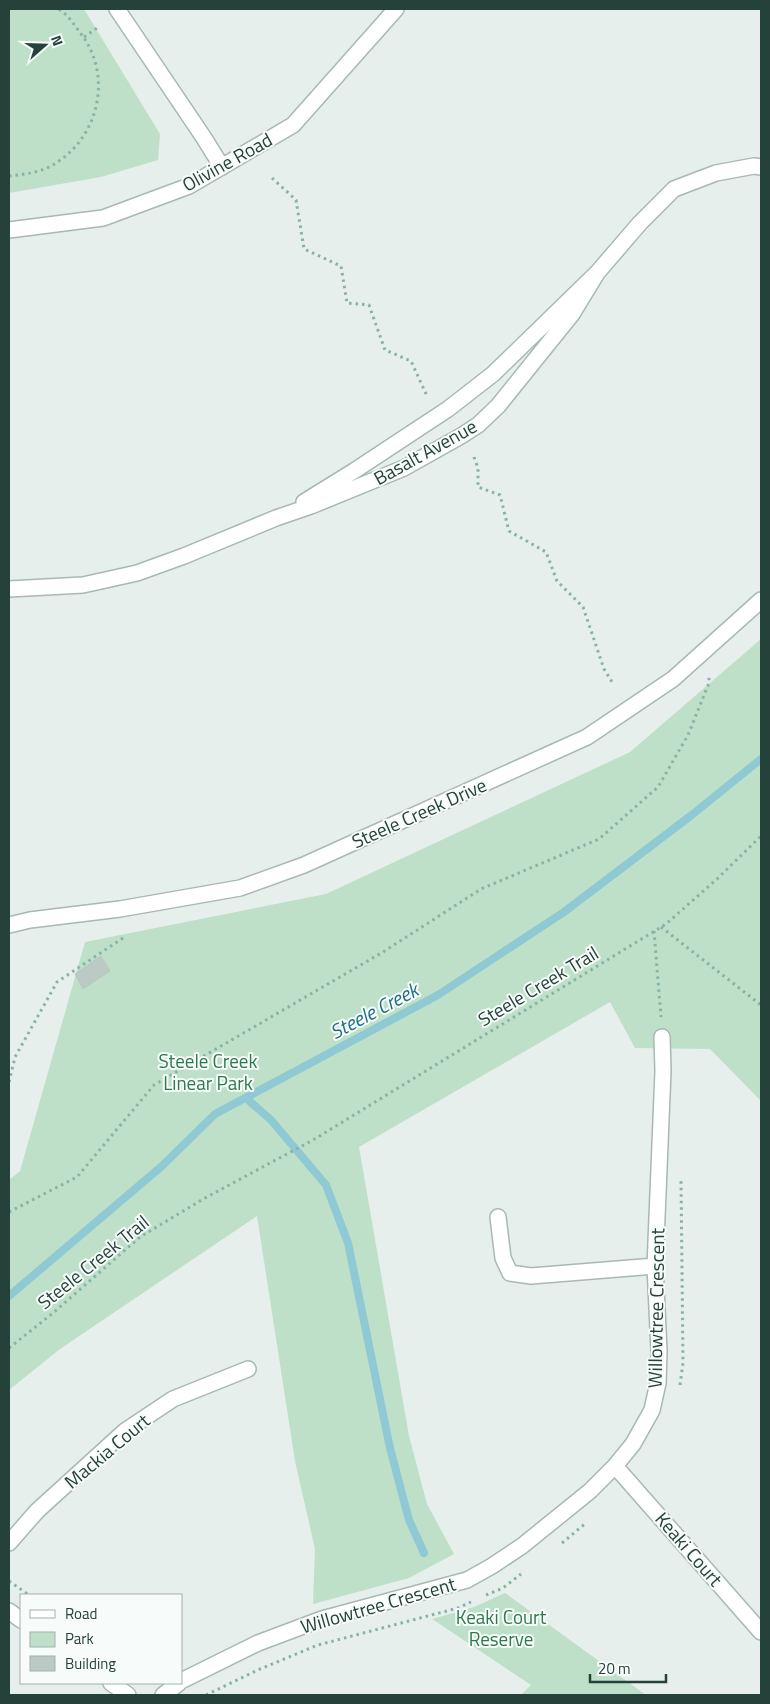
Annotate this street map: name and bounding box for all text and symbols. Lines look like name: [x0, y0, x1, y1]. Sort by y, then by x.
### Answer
north arrow: [20, 20, 70, 70]
text: N: [46, 32, 69, 49]
street label: Olivine Road: [176, 125, 277, 198]
street label: Basalt Avenue: [368, 411, 482, 492]
street label: Steele Creek Drive: [347, 770, 491, 855]
street label: Steele Creek Trail: [472, 938, 604, 1033]
water label: Steele Creek: [324, 973, 425, 1047]
park label: Steele Creek Linear Park: [158, 1046, 258, 1097]
street label: Steele Creek Trail: [31, 1207, 155, 1316]
street label: Willowtree Crescent: [640, 1227, 671, 1388]
street label: Mackia Court: [57, 1406, 156, 1495]
street label: Keaki Court: [649, 1505, 730, 1593]
street label: Willowtree Crescent: [297, 1568, 459, 1641]
legend: [20, 1594, 182, 1684]
text: Road: [65, 1602, 97, 1625]
park label: Keaki Court Reserve: [456, 1602, 547, 1653]
text: Park: [65, 1627, 94, 1650]
text: Building: [65, 1652, 116, 1675]
scale bar: [590, 1652, 666, 1684]
text: 20 m: [598, 1657, 631, 1680]

